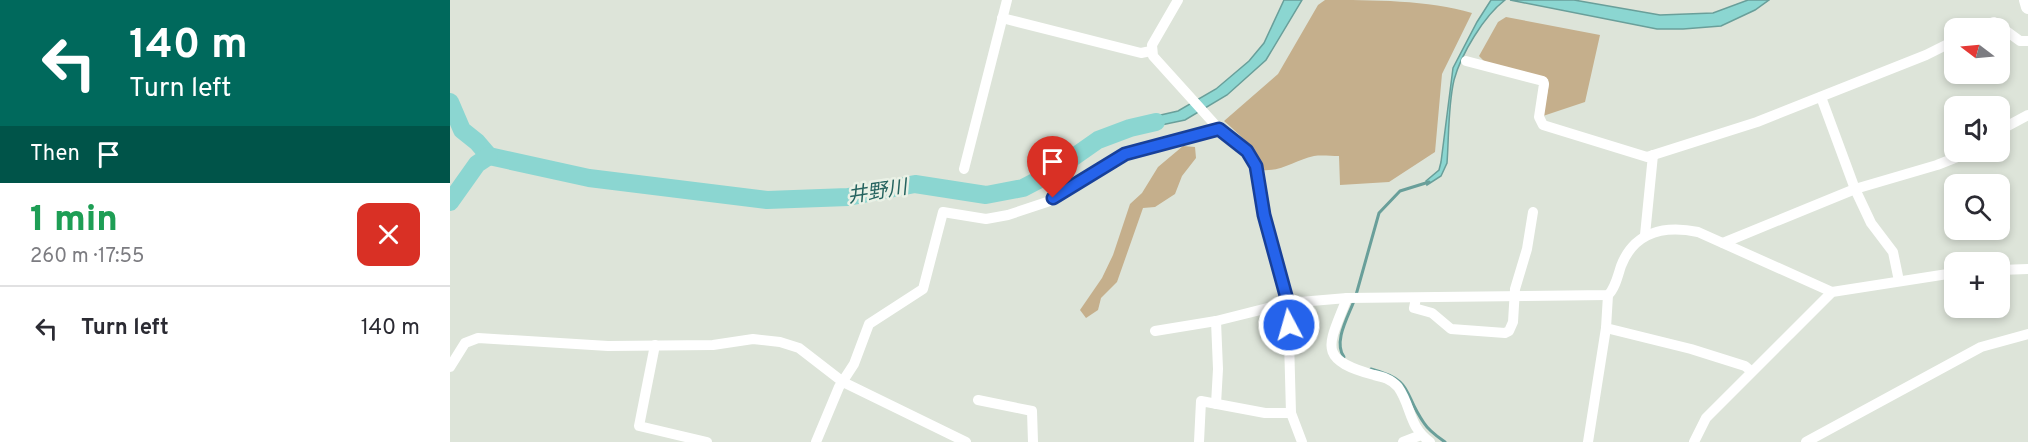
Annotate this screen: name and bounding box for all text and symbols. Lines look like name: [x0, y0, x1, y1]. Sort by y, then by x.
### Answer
north arrow: [1944, 18, 2010, 84]
map controls: [1944, 18, 2010, 318]
text: 140 m: [129, 20, 248, 73]
icon: left: [30, 24, 108, 102]
text: Turn left: [129, 72, 231, 106]
button: sound: [1944, 96, 2010, 162]
pin: [1027, 136, 1078, 198]
icon: arrive: [92, 138, 125, 171]
text: Then: [30, 141, 80, 168]
icon: arrive: [1036, 145, 1069, 178]
button: search: [1944, 174, 2010, 240]
water label: 井野川: [846, 175, 911, 211]
text: 1 min: [30, 198, 118, 244]
button: close: [357, 203, 420, 266]
text: 260 m · 17:55: [30, 244, 144, 270]
button: +: [1944, 252, 2010, 318]
position arrow: [1257, 293, 1321, 357]
icon: left: [30, 312, 63, 345]
text: Turn left: [81, 315, 169, 342]
text: 140 m: [361, 315, 420, 342]

